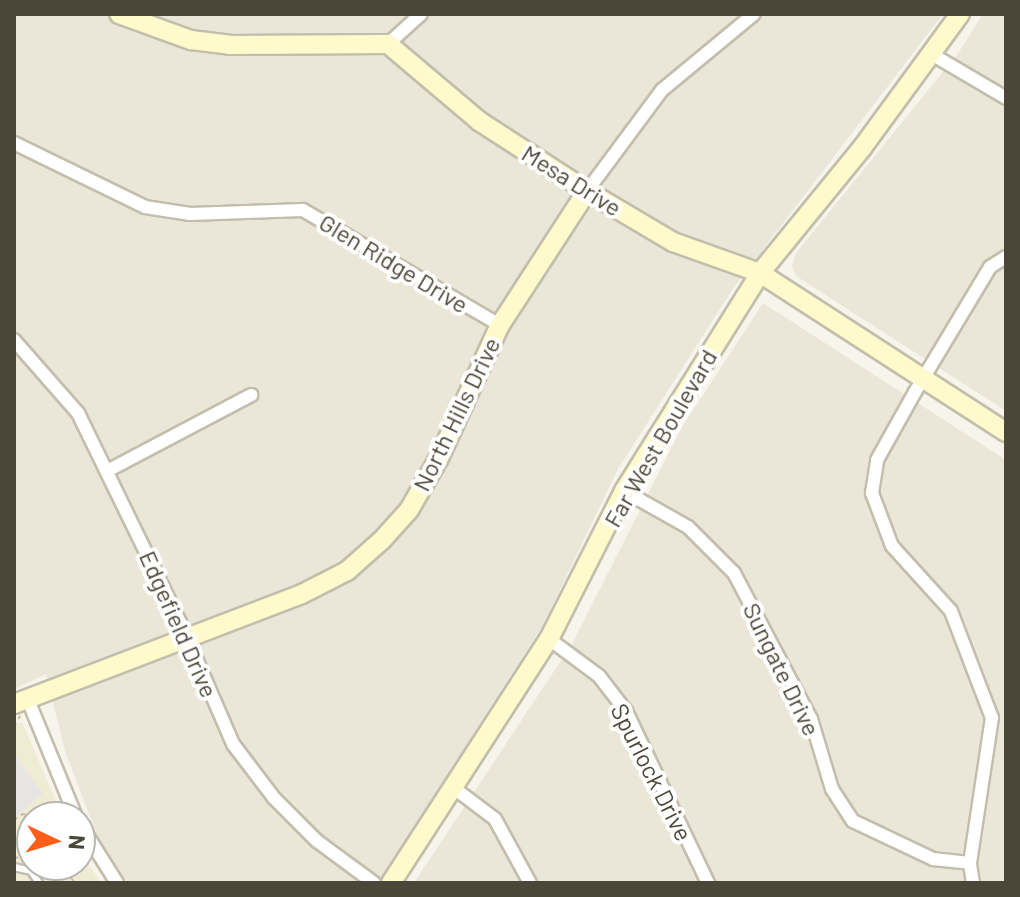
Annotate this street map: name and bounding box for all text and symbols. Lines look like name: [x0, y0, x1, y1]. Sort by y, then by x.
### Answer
street label: Mesa Drive: [517, 138, 627, 222]
street label: Glen Ridge Drive: [314, 207, 474, 319]
street label: North Hills Drive: [406, 332, 506, 496]
street label: Far West Boulevard: [597, 344, 723, 532]
street label: Edgefield Drive: [134, 546, 224, 702]
street label: Sungate Drive: [737, 598, 827, 740]
street label: Spurlock Drive: [605, 699, 699, 845]
north arrow: [16, 801, 96, 881]
text: N: [64, 834, 91, 851]

